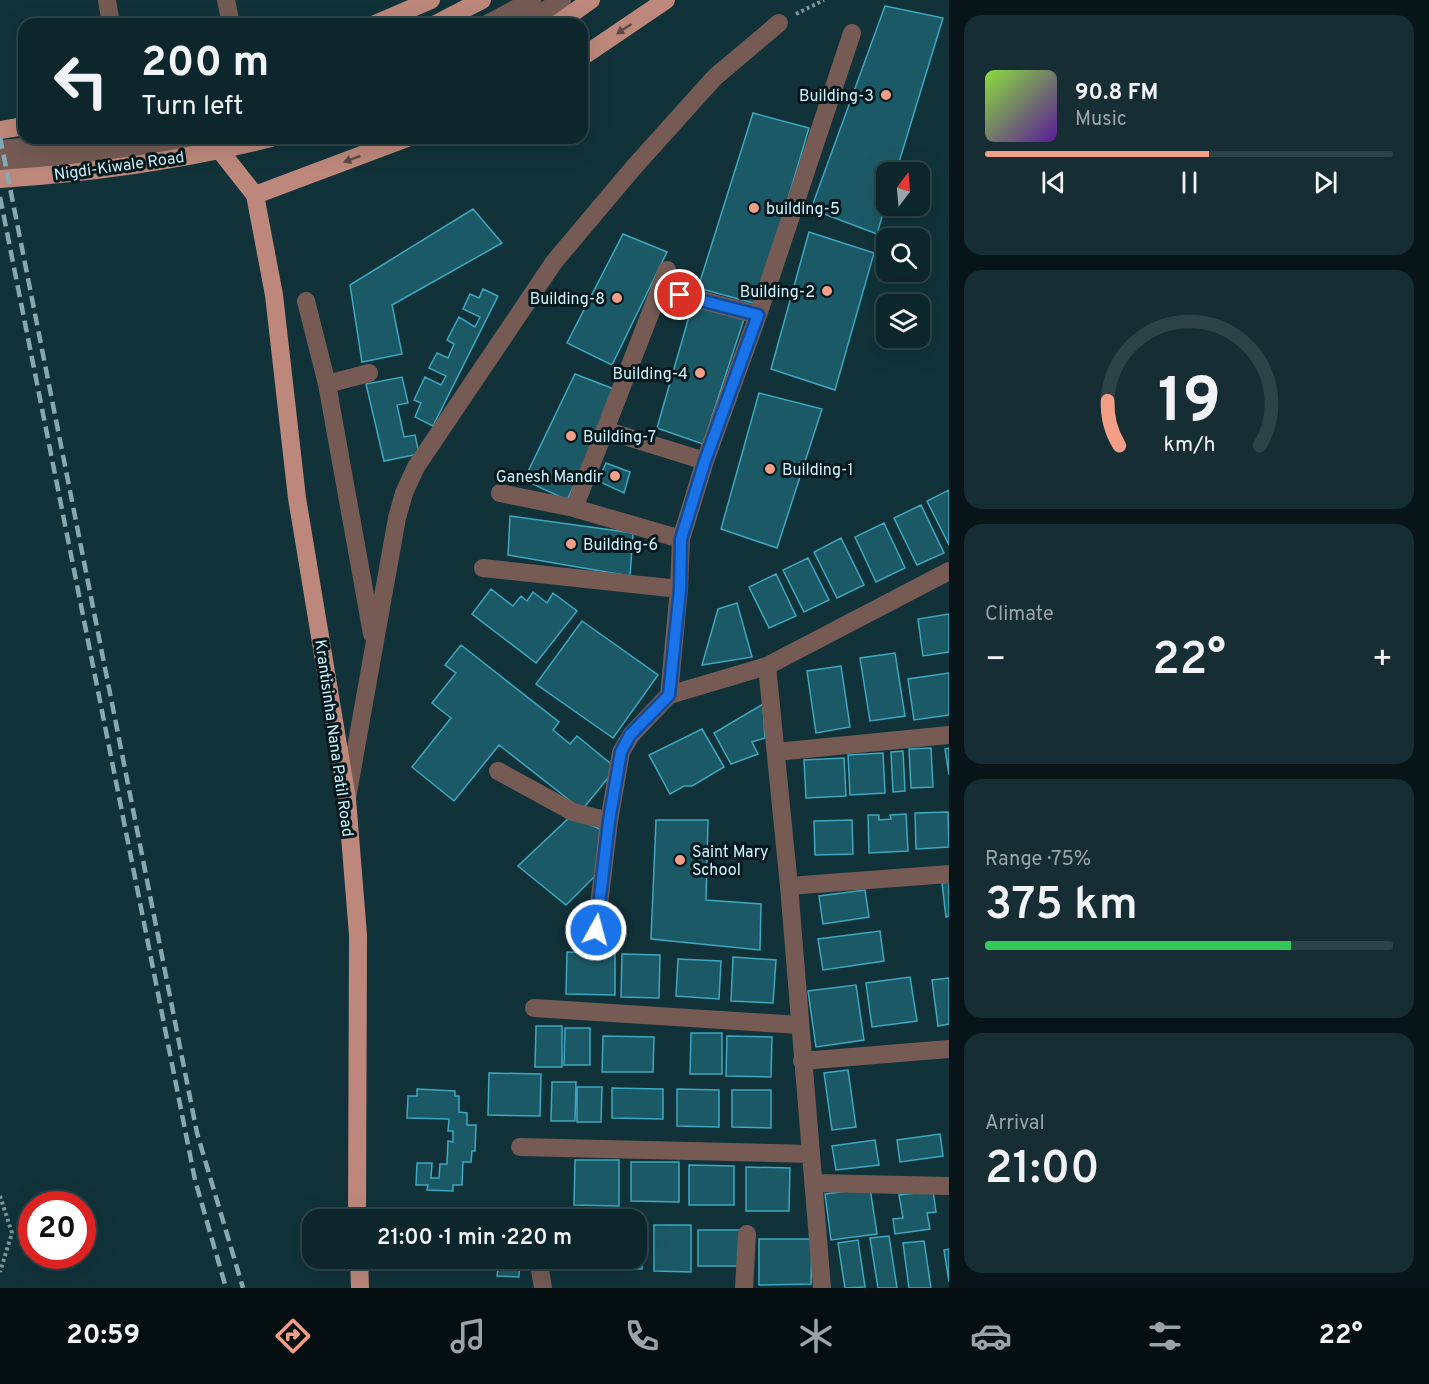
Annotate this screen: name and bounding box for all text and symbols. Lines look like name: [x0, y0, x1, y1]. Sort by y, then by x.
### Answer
one-way arrow: [617, 23, 633, 35]
text: 200 m: [141, 38, 269, 91]
icon: left: [42, 42, 120, 120]
text: 90.8 FM: [1075, 80, 1158, 107]
place label: Building-3: [799, 87, 874, 107]
marker: Building-3: [879, 88, 893, 102]
text: Turn left: [141, 90, 243, 124]
text: Music: [1075, 107, 1127, 133]
street label: Nigdi-Kiwale Road: [53, 148, 186, 186]
one-way arrow: [343, 155, 361, 164]
north arrow: [876, 162, 930, 216]
map controls: [876, 162, 930, 348]
icon: previous: [1037, 166, 1070, 199]
icon: pause: [1173, 166, 1206, 199]
icon: next: [1309, 166, 1342, 199]
place label: building-5: [766, 200, 840, 220]
marker: building-5: [747, 201, 761, 215]
button: search: [876, 228, 930, 282]
pin: [654, 269, 705, 320]
icon: arrive: [663, 278, 696, 311]
place label: Building-2: [740, 283, 815, 303]
marker: Building-2: [820, 284, 834, 298]
place label: Building-8: [530, 290, 605, 310]
marker: Building-8: [610, 291, 624, 305]
button: layers: [876, 294, 930, 348]
place label: Building-4: [613, 365, 688, 385]
marker: Building-4: [693, 366, 707, 380]
text: 19: [1157, 366, 1221, 445]
place label: Building-7: [583, 428, 656, 448]
marker: Building-7: [564, 429, 578, 443]
text: km/h: [1163, 433, 1215, 460]
place label: Building-1: [782, 461, 853, 481]
marker: Building-1: [763, 462, 777, 476]
place label: Ganesh Mandir: [496, 468, 603, 488]
marker: Ganesh Mandir: [608, 469, 622, 483]
place label: Building-6: [583, 536, 658, 556]
marker: Building-6: [564, 537, 578, 551]
text: Climate: [985, 602, 1054, 628]
text: 22°: [1152, 633, 1226, 690]
street label: Krantisinha Nana Patil Road: [309, 638, 357, 838]
text: −: [985, 640, 1006, 682]
text: +: [1372, 640, 1393, 682]
place label: Saint Mary School: [692, 843, 768, 881]
text: Range · 75%: [985, 847, 1091, 873]
marker: Saint Mary School: [673, 853, 687, 867]
text: 375 km: [985, 878, 1138, 935]
position arrow: [564, 898, 628, 962]
text: Arrival: [985, 1111, 1045, 1137]
text: 21:00: [985, 1142, 1100, 1199]
speed limit sign: 20: [18, 1191, 96, 1269]
text: 21:00 · 1 min · 220 m: [377, 1225, 572, 1252]
icon: directions: [272, 1315, 314, 1357]
icon: music: [447, 1315, 489, 1357]
icon: phone: [621, 1315, 663, 1357]
icon: climate: [795, 1315, 837, 1357]
icon: car: [970, 1315, 1012, 1357]
icon: filters: [1144, 1315, 1186, 1357]
text: 20:59: [66, 1319, 140, 1353]
text: 22°: [1319, 1319, 1363, 1353]

